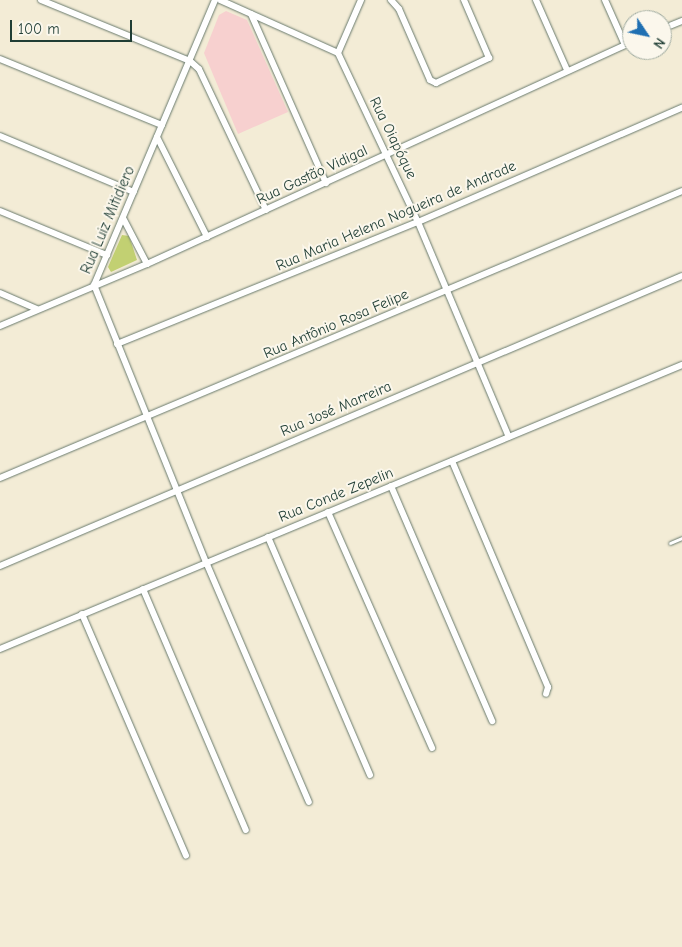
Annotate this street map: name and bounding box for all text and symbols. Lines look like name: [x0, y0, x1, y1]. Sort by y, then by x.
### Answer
scale bar: [12, 10, 135, 42]
north arrow: [622, 10, 672, 60]
text: 100 m: [18, 20, 60, 38]
text: N: [649, 35, 669, 52]
street label: Rua Oiapóque: [365, 94, 421, 182]
street label: Rua Gastão Vidigal: [254, 141, 370, 209]
street label: Rua Maria Helena Nogueira de Andrade: [273, 157, 519, 275]
street label: Rua Luiz Mitidiero: [77, 163, 139, 277]
street label: Rua Antônio Rosa Felipe: [261, 285, 411, 363]
street label: Rua José Marreira: [278, 377, 394, 441]
street label: Rua Conde Zepelin: [276, 464, 396, 526]

